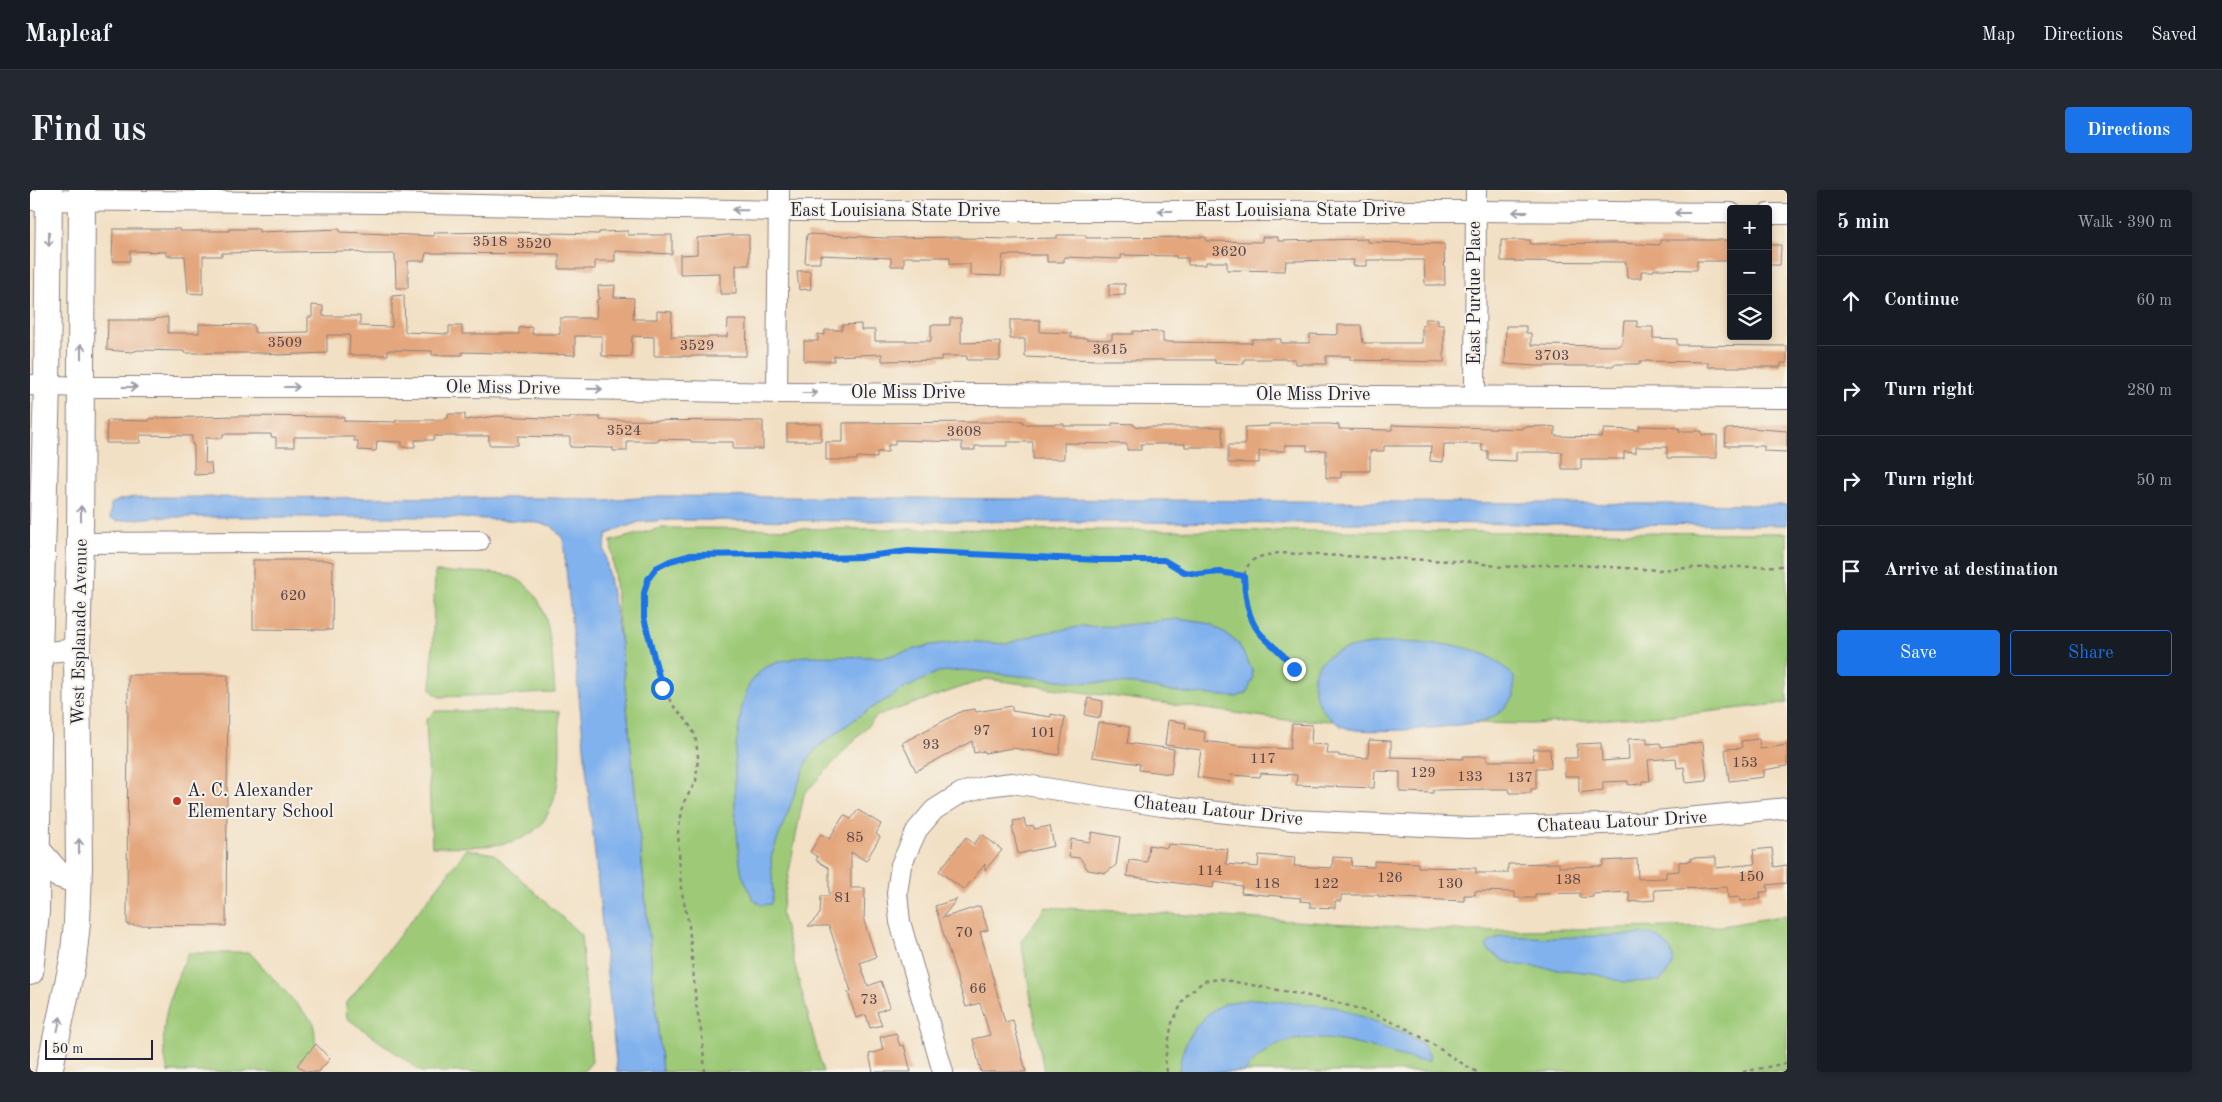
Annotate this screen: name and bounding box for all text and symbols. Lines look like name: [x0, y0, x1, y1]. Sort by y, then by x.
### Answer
text: Mapleaf: [25, 23, 111, 47]
text: Map: [1982, 26, 2015, 44]
text: Directions: [2043, 26, 2123, 44]
text: Saved: [2151, 26, 2197, 44]
button: Directions: [2065, 107, 2192, 153]
text: Find us: [30, 113, 146, 148]
street label: East Louisiana State Drive: [790, 202, 1000, 220]
street label: East Louisiana State Drive: [1195, 202, 1405, 220]
map controls: [1727, 205, 1772, 340]
button: +: [1727, 205, 1772, 250]
one-way arrow: [732, 206, 748, 215]
one-way arrow: [1157, 206, 1173, 216]
one-way arrow: [1512, 207, 1528, 217]
one-way arrow: [1674, 208, 1690, 218]
text: 5 min: [1837, 212, 1890, 233]
text: Walk · 390 m: [2077, 215, 2172, 231]
street label: East Purdue Place: [1466, 221, 1484, 365]
one-way arrow: [44, 230, 54, 246]
house number: 3518: [473, 235, 507, 250]
house number: 3520: [517, 237, 551, 252]
house number: 3620: [1212, 245, 1246, 260]
button: −: [1727, 250, 1772, 295]
icon: ahead: [1837, 287, 1865, 315]
text: Continue: [1884, 291, 1959, 310]
text: 60 m: [2136, 293, 2172, 309]
button: layers: [1727, 295, 1772, 340]
house number: 3509: [268, 336, 302, 351]
house number: 3529: [680, 339, 714, 354]
one-way arrow: [76, 343, 86, 360]
house number: 3615: [1093, 343, 1127, 358]
house number: 3703: [1535, 349, 1569, 364]
icon: right: [1837, 377, 1865, 405]
street label: Ole Miss Drive: [446, 378, 560, 398]
text: Turn right: [1884, 381, 1974, 400]
one-way arrow: [122, 382, 138, 392]
one-way arrow: [284, 382, 300, 392]
text: 280 m: [2127, 383, 2172, 399]
street label: Ole Miss Drive: [851, 384, 965, 402]
one-way arrow: [586, 385, 602, 394]
street label: Ole Miss Drive: [1256, 386, 1370, 404]
one-way arrow: [801, 388, 817, 398]
house number: 3524: [607, 424, 641, 439]
house number: 3608: [947, 425, 981, 440]
icon: right: [1837, 467, 1865, 495]
text: Turn right: [1884, 471, 1974, 490]
text: 50 m: [2136, 473, 2172, 489]
one-way arrow: [76, 506, 86, 522]
street label: West Esplanade Avenue: [69, 538, 91, 726]
icon: arrive: [1837, 557, 1865, 585]
text: Arrive at destination: [1884, 561, 2058, 580]
house number: 620: [280, 589, 306, 604]
button: Save: [1837, 630, 2000, 676]
button: Share: [2010, 630, 2172, 676]
route end: [1283, 658, 1306, 681]
route start: [651, 677, 674, 700]
house number: 97: [973, 724, 991, 739]
house number: 101: [1030, 726, 1056, 741]
house number: 93: [922, 738, 940, 753]
house number: 117: [1250, 752, 1276, 767]
house number: 153: [1732, 756, 1758, 771]
house number: 129: [1410, 766, 1436, 781]
house number: 133: [1457, 770, 1483, 785]
house number: 137: [1507, 771, 1533, 786]
place label: A. C. Alexander Elementary School: [187, 782, 334, 821]
street label: Chateau Latour Drive: [1132, 793, 1304, 829]
marker: A. C. Alexander Elementary School: [171, 795, 183, 807]
street label: Chateau Latour Drive: [1536, 809, 1708, 835]
house number: 85: [846, 831, 864, 846]
one-way arrow: [74, 838, 84, 854]
house number: 114: [1197, 864, 1223, 879]
house number: 150: [1738, 870, 1764, 885]
house number: 126: [1377, 871, 1403, 886]
house number: 138: [1555, 873, 1581, 888]
house number: 118: [1254, 877, 1280, 892]
house number: 122: [1313, 877, 1339, 892]
house number: 130: [1437, 877, 1463, 892]
house number: 81: [834, 891, 852, 906]
house number: 70: [955, 926, 973, 941]
house number: 66: [969, 982, 987, 997]
house number: 73: [860, 993, 878, 1008]
one-way arrow: [55, 1017, 65, 1033]
scale bar: [45, 1037, 152, 1060]
text: 50 m: [52, 1042, 83, 1056]

